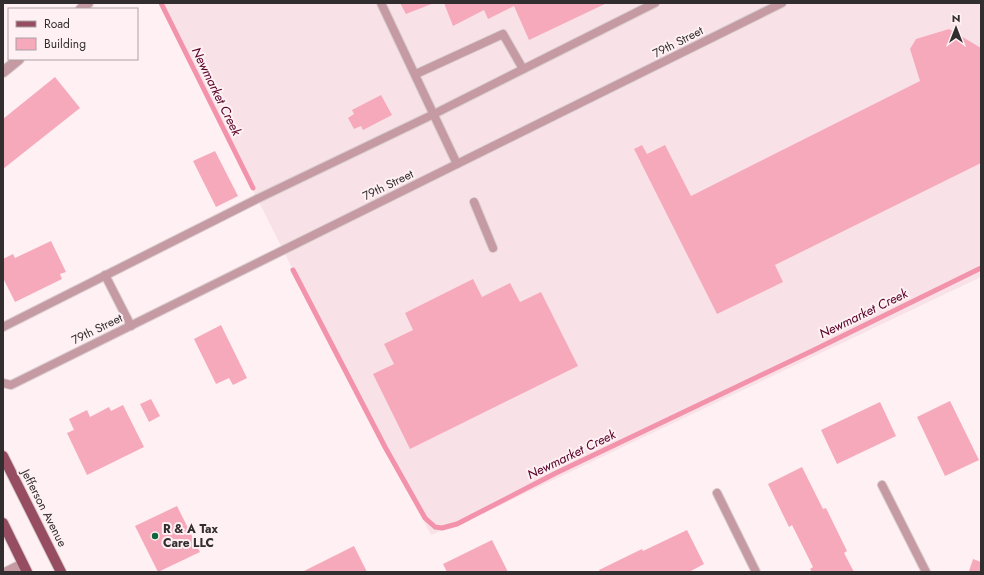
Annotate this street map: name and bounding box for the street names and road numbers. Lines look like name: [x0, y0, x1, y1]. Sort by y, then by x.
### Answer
street label: 79th Street: [650, 22, 707, 62]
street label: 79th Street: [360, 165, 417, 205]
street label: 79th Street: [69, 309, 126, 349]
street label: Jefferson Avenue: [16, 464, 71, 550]

